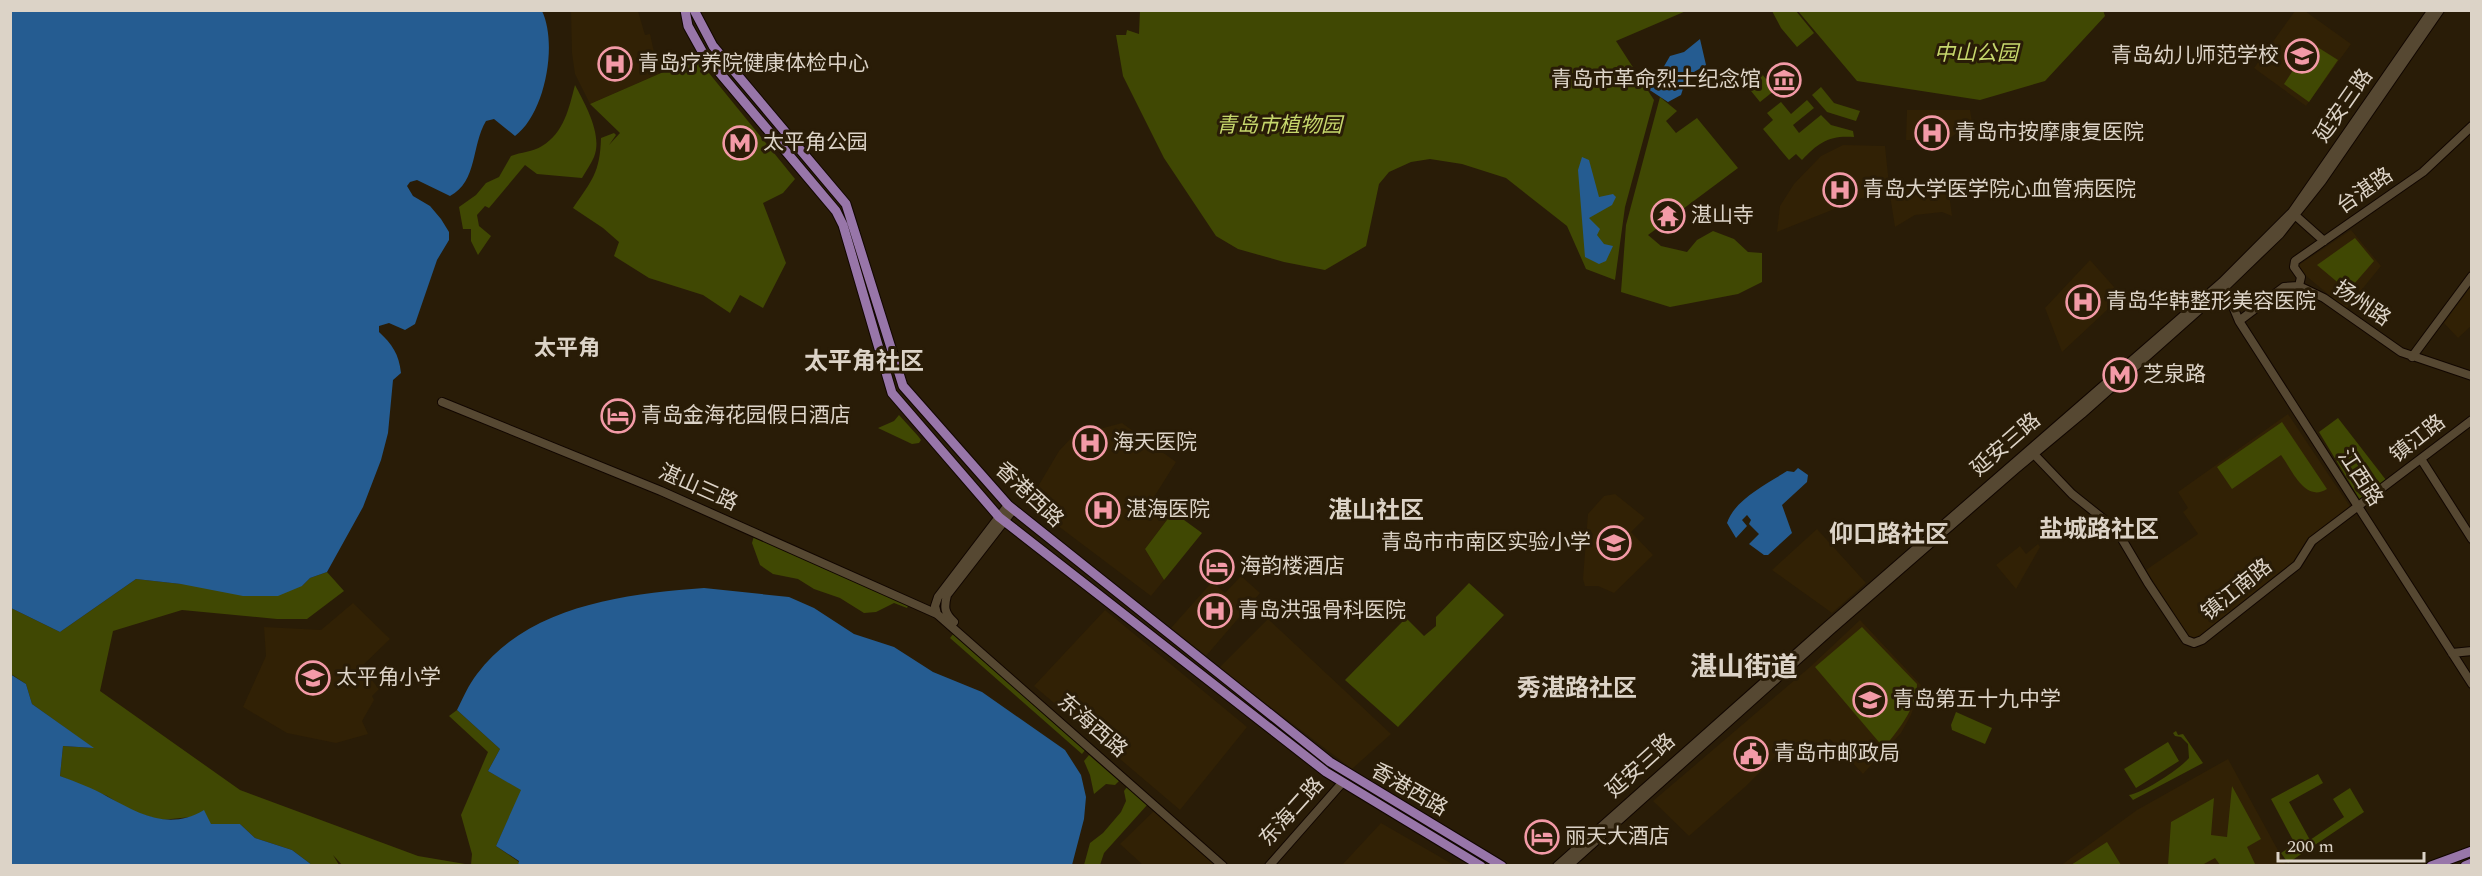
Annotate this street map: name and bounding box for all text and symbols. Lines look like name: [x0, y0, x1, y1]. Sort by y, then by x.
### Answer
park label: 中山公园: [1934, 38, 2021, 70]
school or university icon: 青岛幼儿师范学校: [2284, 38, 2320, 74]
place label: 青岛幼儿师范学校: [2111, 40, 2279, 72]
hospital icon: 青岛疗养院健康体检中心: [597, 46, 633, 82]
place label: 青岛疗养院健康体检中心: [638, 48, 869, 80]
museum icon: 青岛市革命烈士纪念馆: [1766, 62, 1802, 98]
street label: 延安三路: [2307, 62, 2381, 150]
place label: 青岛市革命烈士纪念馆: [1551, 64, 1761, 96]
park label: 青岛市植物园: [1216, 110, 1345, 142]
hospital icon: 青岛市按摩康复医院: [1914, 115, 1950, 151]
place label: 青岛市按摩康复医院: [1955, 117, 2144, 149]
metro station icon: 太平角公园: [722, 125, 758, 161]
place label: 太平角公园: [763, 127, 868, 159]
street label: 台湛路: [2330, 160, 2400, 222]
hospital icon: 青岛大学医学院心血管病医院: [1822, 172, 1858, 208]
place label: 青岛大学医学院心血管病医院: [1863, 174, 2136, 206]
temple icon: 湛山寺: [1650, 198, 1686, 234]
place label: 湛山寺: [1691, 200, 1754, 232]
street label: 扬州路: [2327, 273, 2397, 335]
hospital icon: 青岛华韩整形美容医院: [2065, 284, 2101, 320]
place label: 青岛华韩整形美容医院: [2106, 286, 2316, 318]
district label: 太平角: [534, 332, 600, 365]
district label: 太平角社区: [804, 344, 924, 380]
metro station icon: 芝泉路: [2102, 357, 2138, 393]
place label: 芝泉路: [2143, 359, 2206, 391]
hotel icon: 青岛金海花园假日酒店: [600, 398, 636, 434]
place label: 青岛金海花园假日酒店: [641, 400, 851, 432]
street label: 延安三路: [1964, 405, 2048, 485]
street label: 镇江路: [2383, 407, 2453, 471]
hospital icon: 海天医院: [1072, 425, 1108, 461]
place label: 海天医院: [1113, 427, 1197, 459]
street label: 江西路: [2329, 443, 2391, 513]
street label: 香港西路: [987, 455, 1071, 535]
street label: 湛山三路: [653, 456, 743, 520]
hospital icon: 湛海医院: [1085, 492, 1121, 528]
district label: 湛山社区: [1328, 493, 1424, 529]
place label: 湛海医院: [1126, 494, 1210, 526]
district label: 盐城路社区: [2039, 512, 2159, 548]
district label: 仰口路社区: [1829, 517, 1949, 553]
school or university icon: 青岛市市南区实验小学: [1596, 525, 1632, 561]
place label: 青岛市市南区实验小学: [1381, 527, 1591, 559]
hotel icon: 海韵楼酒店: [1199, 549, 1235, 585]
place label: 海韵楼酒店: [1240, 551, 1345, 583]
street label: 镇江南路: [2194, 551, 2280, 629]
hospital icon: 青岛洪强骨科医院: [1197, 593, 1233, 629]
place label: 青岛洪强骨科医院: [1238, 595, 1406, 627]
district label: 湛山街道: [1690, 647, 1798, 689]
school or university icon: 太平角小学: [295, 660, 331, 696]
place label: 太平角小学: [336, 662, 441, 694]
district label: 秀湛路社区: [1517, 671, 1637, 707]
school or university icon: 青岛第五十九中学: [1852, 682, 1888, 718]
place label: 青岛第五十九中学: [1893, 684, 2061, 716]
street label: 东海西路: [1050, 686, 1134, 766]
street label: 延安三路: [1599, 726, 1683, 806]
public building icon: 青岛市邮政局: [1733, 736, 1769, 772]
place label: 青岛市邮政局: [1774, 738, 1900, 770]
street label: 香港西路: [1365, 755, 1453, 825]
street label: 东海二路: [1252, 770, 1332, 854]
hotel icon: 丽天大酒店: [1524, 819, 1560, 855]
place label: 丽天大酒店: [1565, 821, 1670, 853]
scale bar: [2278, 825, 2424, 863]
text: 200 m: [2287, 833, 2334, 860]

